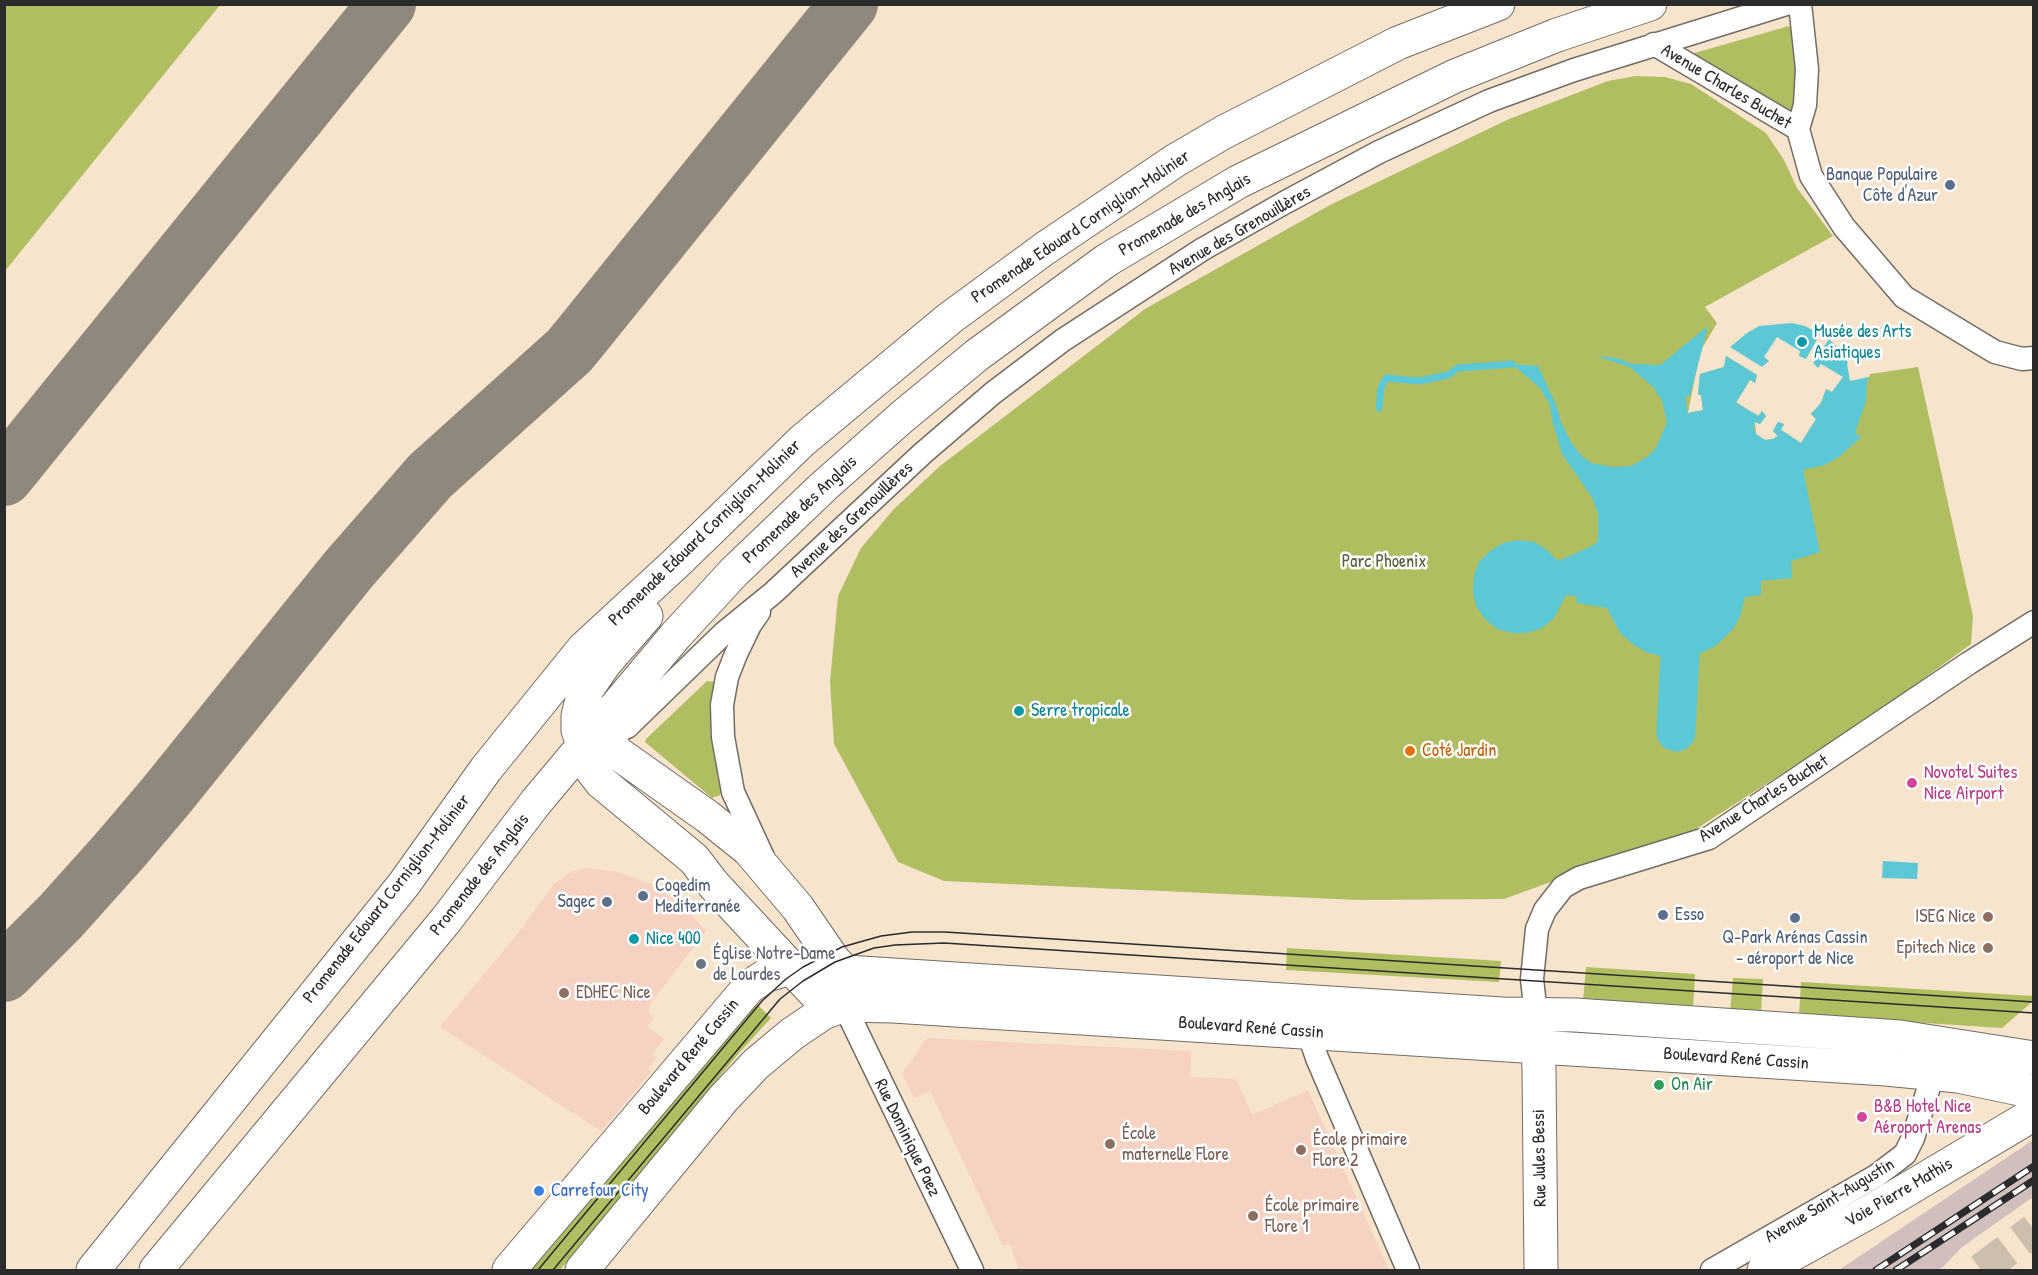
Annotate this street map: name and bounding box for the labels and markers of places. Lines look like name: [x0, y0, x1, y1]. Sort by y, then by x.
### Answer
place label: Banque Populaire Côte d'Azur: [1826, 164, 1938, 207]
marker: Banque Populaire Côte d'Azur: [1943, 178, 1957, 192]
place label: Musée des Arts Asiatiques: [1814, 321, 1911, 364]
marker: Musée des Arts Asiatiques: [1795, 335, 1809, 349]
place label: Serre tropicale: [1031, 700, 1130, 722]
marker: Serre tropicale: [1012, 704, 1026, 718]
place label: Coté Jardin: [1422, 740, 1496, 762]
marker: Coté Jardin: [1403, 744, 1417, 758]
place label: Novotel Suites Nice Airport: [1924, 762, 2017, 804]
marker: Novotel Suites Nice Airport: [1905, 776, 1919, 790]
place label: Cogedim Mediterranée: [655, 875, 741, 918]
marker: Cogedim Mediterranée: [636, 889, 650, 903]
place label: Sagec: [558, 891, 595, 913]
marker: Sagec: [600, 895, 614, 909]
place label: Esso: [1675, 904, 1704, 926]
place label: ISEG Nice: [1915, 906, 1976, 928]
marker: Esso: [1656, 908, 1670, 922]
marker: ISEG Nice: [1981, 910, 1995, 924]
marker: Q-Park Arénas Cassin - aéroport de Nice: [1788, 911, 1802, 925]
place label: Q-Park Arénas Cassin - aéroport de Nice: [1722, 927, 1868, 970]
place label: Nice 400: [646, 928, 701, 950]
marker: Nice 400: [627, 932, 641, 946]
place label: Epitech Nice: [1897, 937, 1976, 959]
marker: Epitech Nice: [1981, 941, 1995, 955]
place label: Église Notre-Dame de Lourdes: [713, 943, 835, 986]
marker: Église Notre-Dame de Lourdes: [694, 957, 708, 971]
place label: EDHEC Nice: [576, 982, 651, 1004]
marker: EDHEC Nice: [557, 986, 571, 1000]
place label: On Air: [1671, 1074, 1713, 1096]
marker: On Air: [1652, 1078, 1666, 1092]
place label: B&B Hotel Nice Aéroport Arenas: [1874, 1096, 1981, 1138]
marker: B&B Hotel Nice Aéroport Arenas: [1855, 1110, 1869, 1124]
place label: École maternelle Flore: [1122, 1123, 1229, 1166]
place label: École primaire Flore 2: [1313, 1129, 1407, 1172]
marker: École maternelle Flore: [1103, 1137, 1117, 1151]
marker: École primaire Flore 2: [1294, 1143, 1308, 1157]
place label: Carrefour City: [551, 1180, 649, 1202]
marker: Carrefour City: [532, 1184, 546, 1198]
place label: École primaire Flore 1: [1265, 1195, 1359, 1238]
marker: École primaire Flore 1: [1246, 1209, 1260, 1223]

